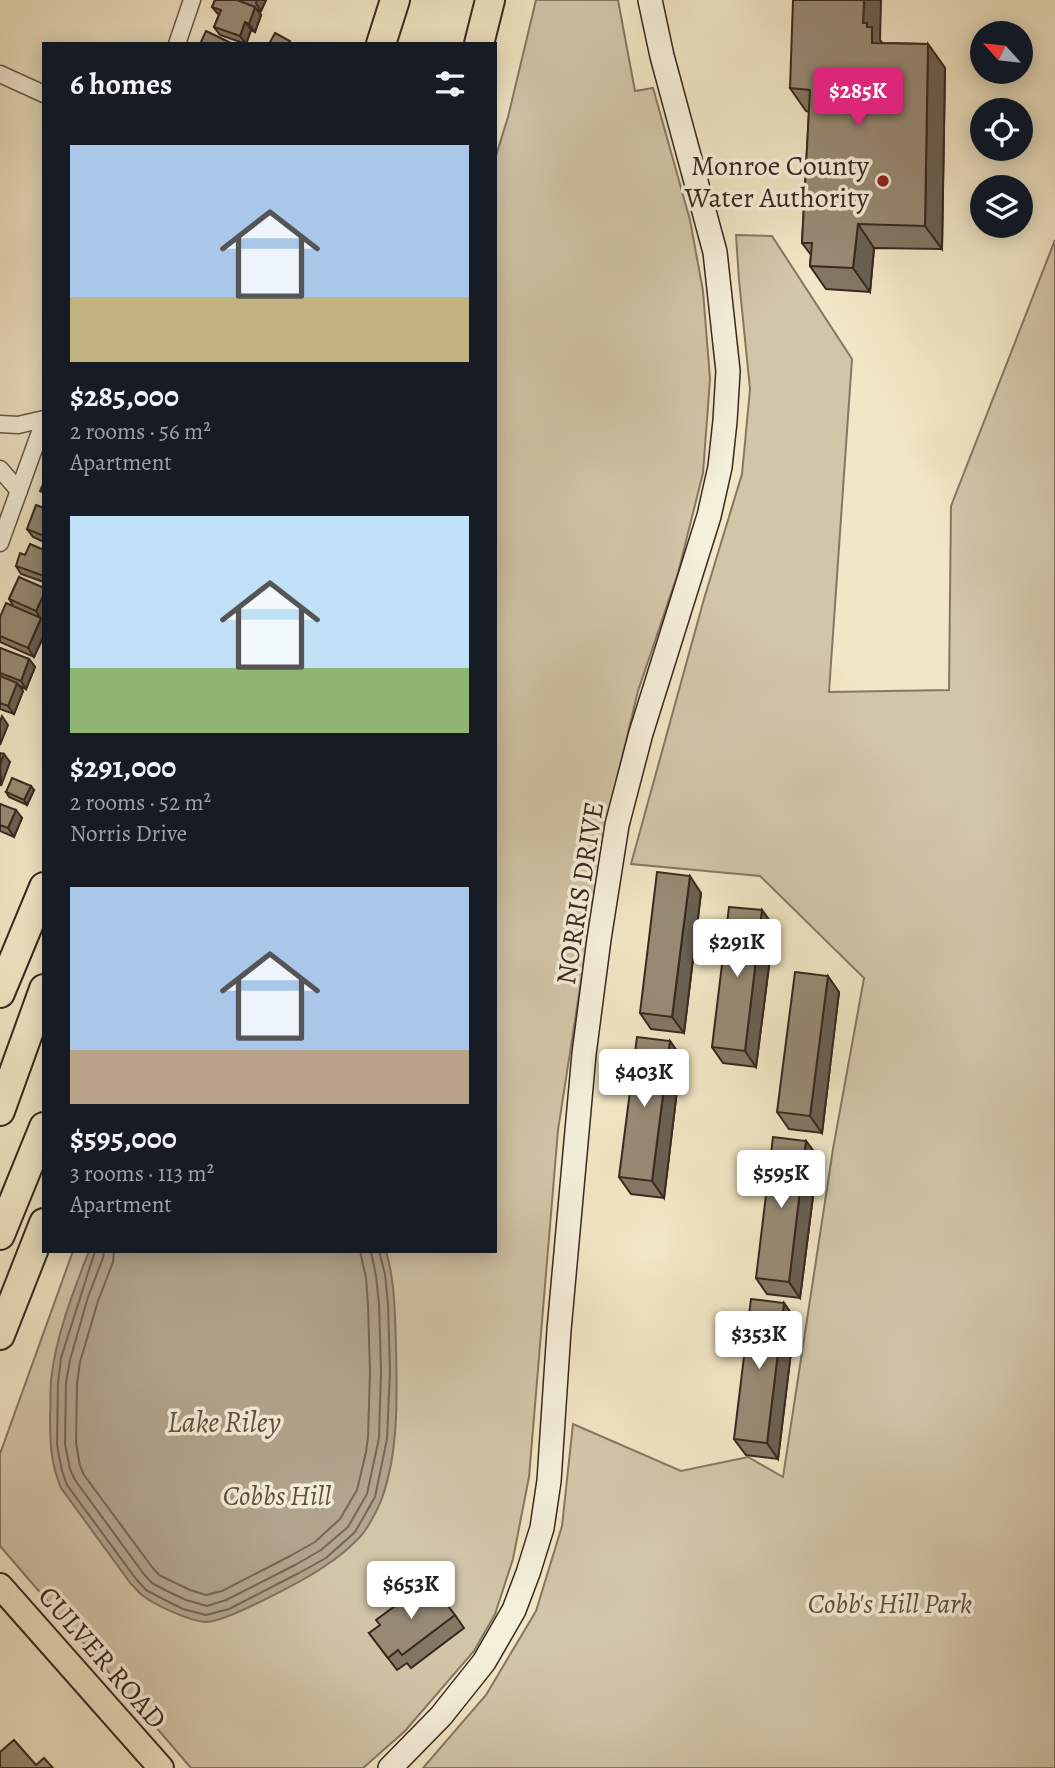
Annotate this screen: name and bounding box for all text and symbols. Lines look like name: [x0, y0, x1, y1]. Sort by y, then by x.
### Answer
north arrow: [970, 21, 1032, 84]
map controls: [970, 21, 1033, 238]
text: 6 homes: [70, 64, 172, 104]
icon: filters: [431, 65, 469, 103]
pin: $285K: [809, 68, 907, 128]
text: $285K: [829, 75, 887, 106]
button: locate: [970, 98, 1033, 161]
place label: Monroe County Water Authority: [684, 147, 870, 217]
marker: Monroe County Water Authority: [875, 173, 891, 189]
button: layers: [970, 175, 1033, 238]
icon: home: [207, 191, 333, 317]
text: $285,000: [70, 376, 179, 416]
text: 2 rooms · 56 m²: [70, 416, 211, 447]
text: Apartment: [70, 447, 172, 478]
icon: home: [207, 562, 333, 688]
text: $291,000: [70, 747, 176, 787]
text: 2 rooms · 52 m²: [70, 787, 211, 818]
street label: NORRIS DRIVE: [547, 799, 613, 987]
text: Norris Drive: [70, 818, 187, 849]
pin: $291K: [688, 920, 786, 979]
text: $291K: [709, 926, 765, 957]
icon: home: [207, 933, 333, 1059]
pin: $403K: [595, 1050, 693, 1109]
text: $403K: [615, 1056, 673, 1087]
text: $595,000: [70, 1118, 177, 1158]
pin: $595K: [732, 1150, 830, 1210]
text: $595K: [753, 1157, 809, 1188]
text: 3 rooms · 113 m²: [70, 1158, 214, 1189]
text: Apartment: [70, 1189, 172, 1220]
pin: $353K: [710, 1312, 808, 1371]
text: $353K: [731, 1318, 787, 1349]
water label: Lake Riley: [167, 1402, 281, 1442]
park label: Cobbs Hill: [223, 1477, 331, 1515]
pin: $653K: [362, 1562, 460, 1621]
text: $653K: [383, 1568, 439, 1599]
street label: CULVER ROAD: [30, 1578, 175, 1737]
park label: Cobb's Hill Park: [808, 1585, 972, 1623]

